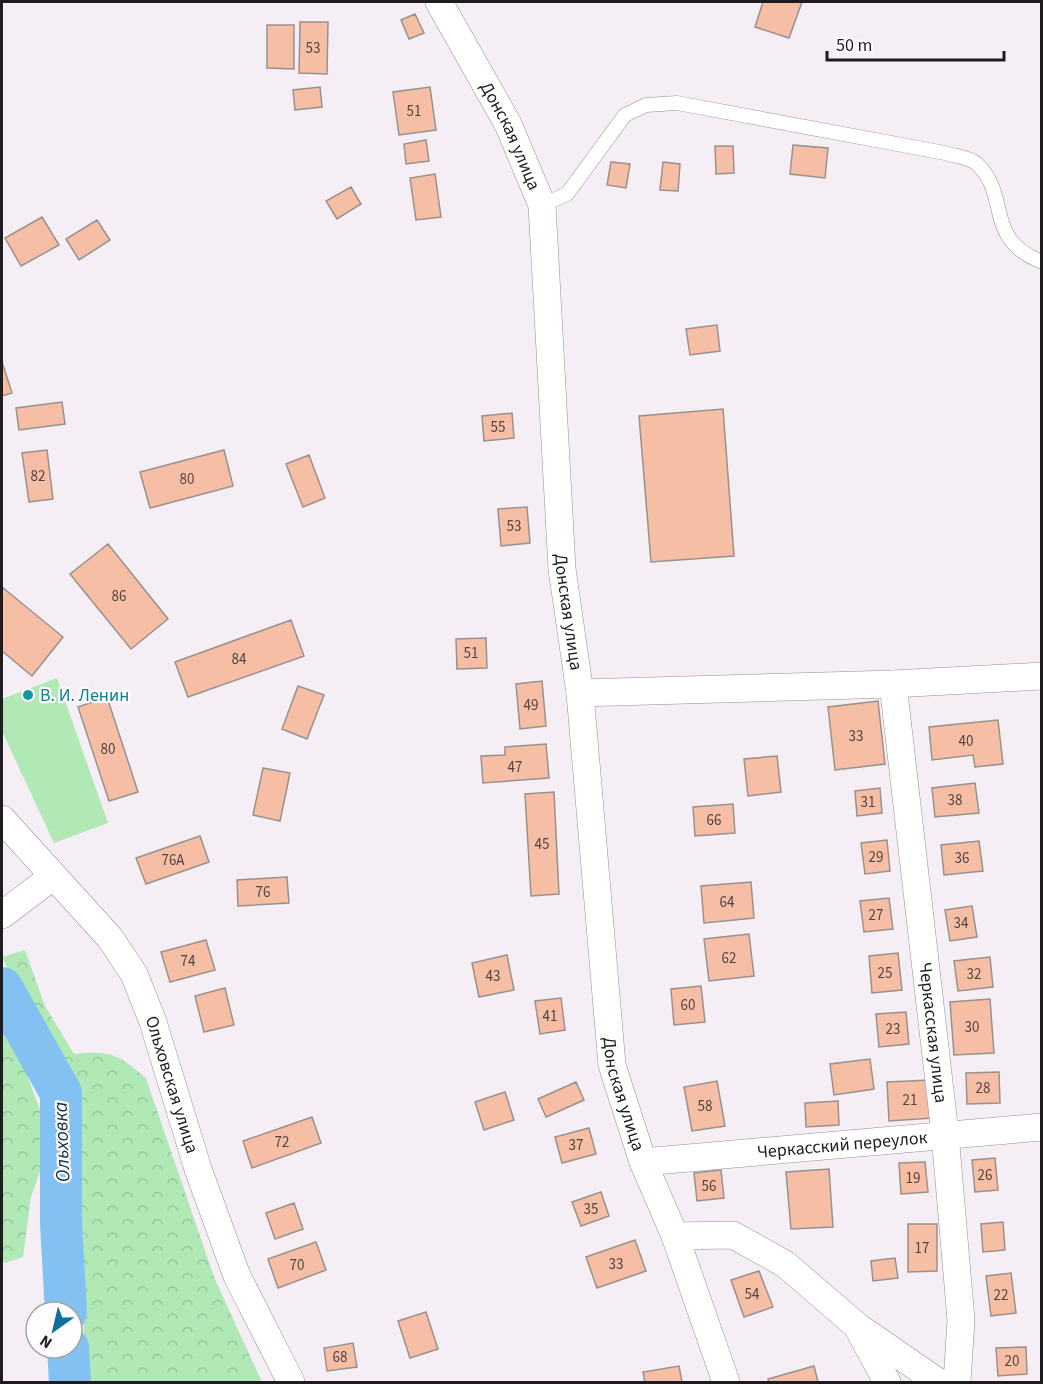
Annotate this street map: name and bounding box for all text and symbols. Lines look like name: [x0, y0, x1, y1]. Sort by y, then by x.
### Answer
scale bar: [827, 24, 1004, 62]
text: 50 m: [836, 33, 872, 58]
house number: 53: [306, 38, 320, 59]
street label: Донская улица: [474, 77, 547, 194]
house number: 51: [407, 101, 421, 122]
house number: 55: [491, 417, 505, 438]
house number: 82: [31, 466, 45, 487]
house number: 80: [180, 469, 194, 490]
house number: 53: [507, 516, 521, 537]
street label: Донская улица: [549, 553, 589, 672]
house number: 86: [112, 586, 126, 607]
house number: 51: [464, 643, 478, 664]
house number: 84: [232, 649, 247, 670]
place label: В. И. Ленин: [40, 683, 129, 708]
marker: В. И. Ленин: [21, 688, 35, 702]
house number: 49: [524, 695, 538, 716]
house number: 33: [849, 726, 863, 747]
house number: 40: [959, 731, 973, 752]
house number: 80: [101, 739, 115, 760]
house number: 47: [508, 757, 522, 778]
house number: 38: [948, 790, 962, 811]
house number: 31: [861, 792, 875, 813]
house number: 66: [707, 810, 721, 831]
house number: 45: [535, 834, 549, 855]
house number: 29: [869, 847, 883, 868]
house number: 36: [955, 848, 969, 869]
house number: 76А: [161, 850, 185, 871]
house number: 76: [256, 882, 270, 903]
house number: 64: [720, 892, 735, 913]
house number: 27: [869, 905, 883, 926]
house number: 34: [954, 913, 969, 934]
house number: 62: [722, 948, 736, 969]
house number: 74: [181, 951, 196, 972]
street label: Черкасская улица: [913, 961, 954, 1104]
house number: 25: [878, 963, 892, 984]
house number: 32: [967, 964, 981, 985]
house number: 43: [486, 966, 500, 987]
house number: 60: [681, 995, 695, 1016]
house number: 41: [543, 1006, 557, 1027]
street label: Ольховская улица: [139, 1012, 205, 1156]
house number: 30: [965, 1017, 979, 1038]
house number: 23: [886, 1019, 900, 1040]
street label: Донская улица: [597, 1036, 651, 1154]
house number: 28: [976, 1078, 990, 1099]
house number: 21: [903, 1090, 917, 1111]
house number: 58: [698, 1096, 712, 1117]
water label: Ольховка: [47, 1101, 77, 1183]
street label: Черкасский переулок: [756, 1125, 929, 1164]
house number: 72: [275, 1132, 289, 1153]
house number: 37: [569, 1135, 583, 1156]
house number: 26: [978, 1165, 992, 1186]
house number: 19: [906, 1168, 920, 1189]
house number: 56: [702, 1176, 716, 1197]
house number: 35: [584, 1199, 598, 1220]
house number: 17: [915, 1238, 929, 1259]
house number: 33: [609, 1254, 623, 1275]
house number: 70: [290, 1255, 304, 1276]
house number: 54: [745, 1284, 760, 1305]
house number: 22: [994, 1285, 1008, 1306]
north arrow: [24, 1300, 84, 1360]
text: N: [36, 1330, 57, 1354]
house number: 68: [333, 1347, 347, 1368]
house number: 20: [1005, 1351, 1019, 1372]

